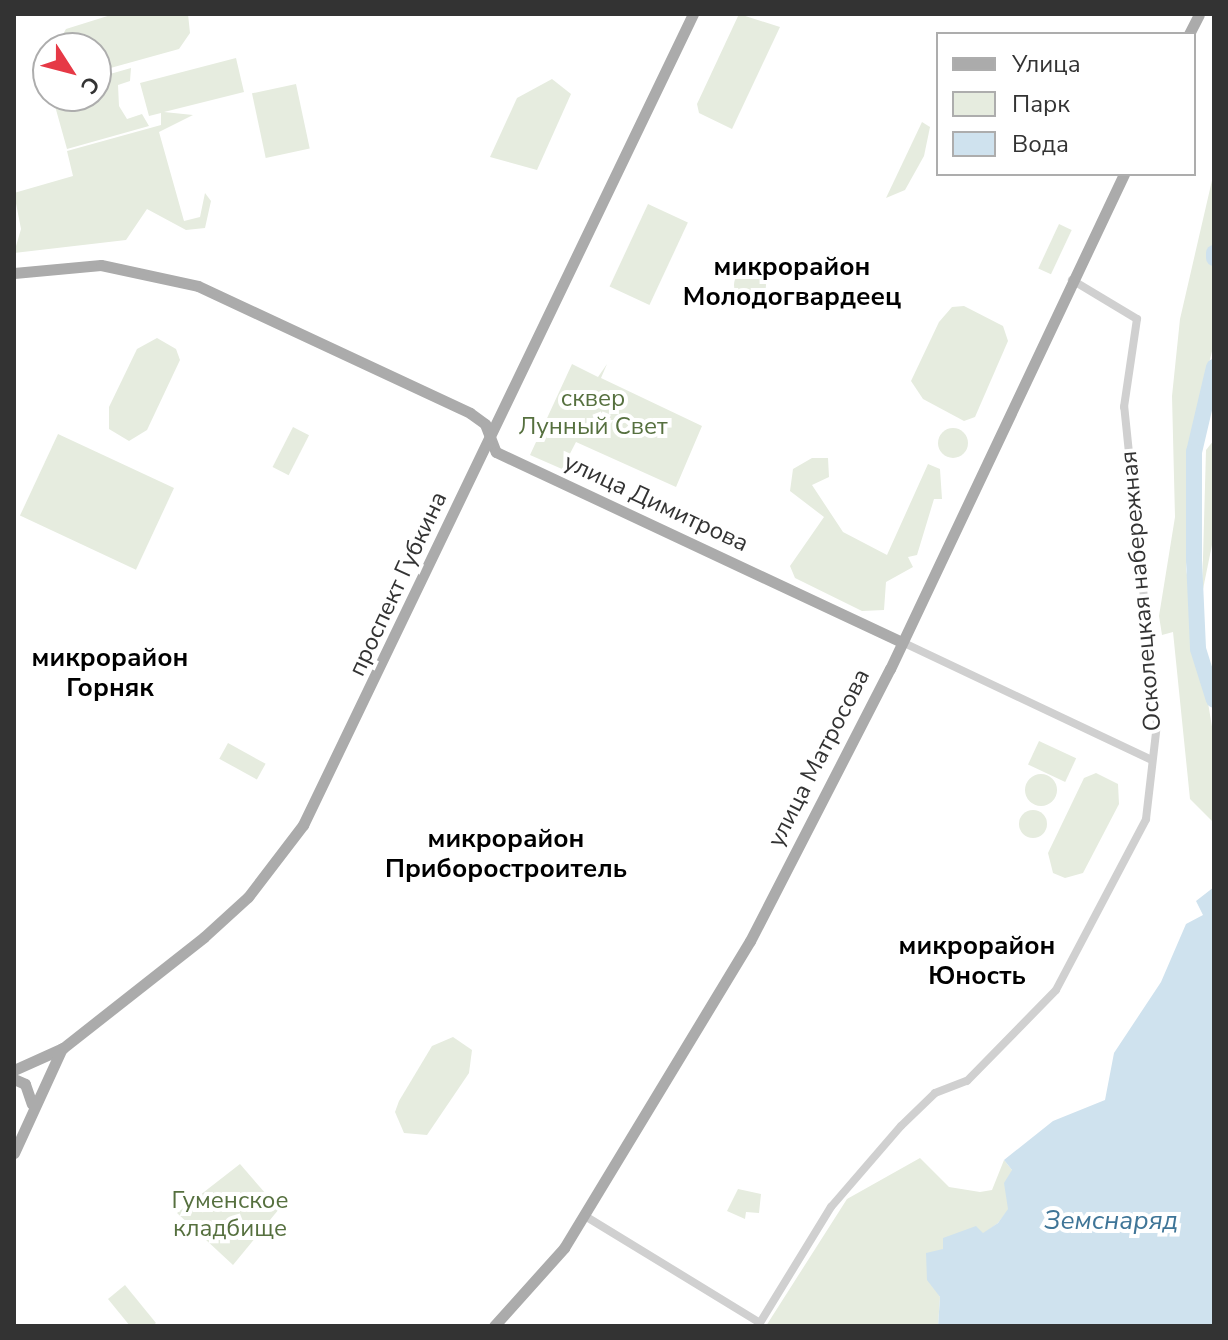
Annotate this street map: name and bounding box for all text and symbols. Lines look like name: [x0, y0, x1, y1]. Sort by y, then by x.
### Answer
north arrow: [32, 32, 112, 112]
legend: [936, 32, 1196, 176]
text: Улица: [1012, 48, 1081, 80]
text: С: [73, 70, 106, 100]
text: Парк: [1012, 88, 1070, 120]
text: Вода: [1012, 128, 1069, 160]
district label: микрорайон Молодогвардеец: [683, 251, 901, 312]
park label: сквер Лунный Свет: [518, 385, 668, 441]
street label: улица Димитрова: [559, 448, 753, 558]
street label: Осколецкая набережная: [1114, 450, 1168, 732]
street label: проспект Губкина: [343, 487, 453, 681]
district label: микрорайон Горняк: [32, 642, 188, 704]
street label: улица Матросова: [762, 664, 876, 852]
district label: микрорайон Приборостроитель: [385, 823, 627, 884]
district label: микрорайон Юность: [899, 930, 1055, 992]
park label: Гуменское кладбище: [172, 1187, 288, 1243]
water label: Земснаряд: [1044, 1205, 1178, 1237]

